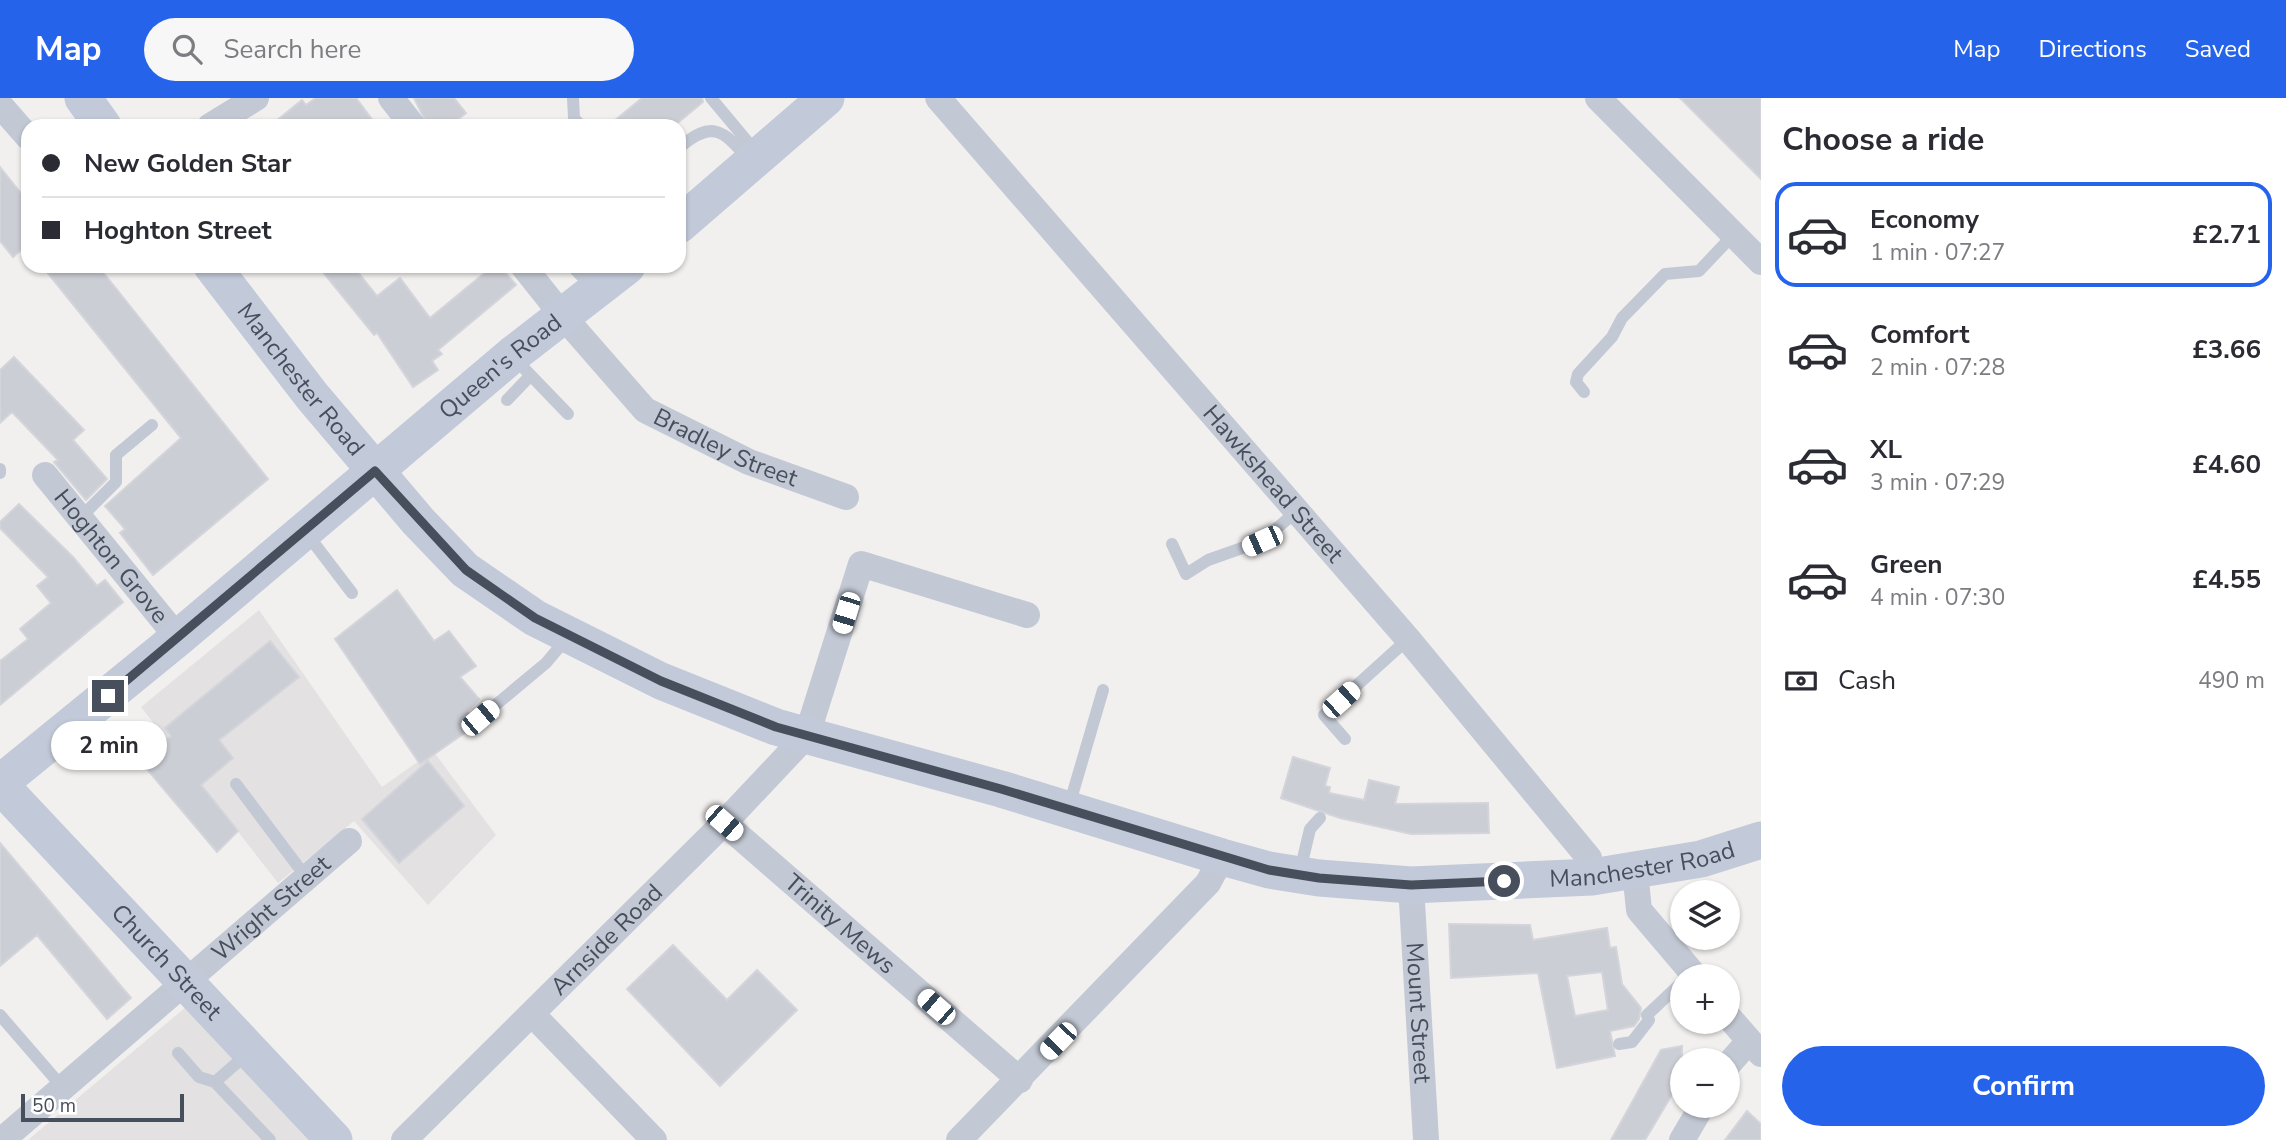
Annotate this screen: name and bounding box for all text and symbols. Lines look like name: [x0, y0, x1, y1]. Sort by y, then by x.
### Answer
search box: [144, 18, 634, 81]
text: Map: [35, 27, 102, 72]
icon: search: [168, 30, 206, 68]
text: Search here: [224, 32, 361, 67]
text: Map: [1953, 33, 2000, 65]
text: Directions: [2038, 33, 2147, 65]
text: Saved: [2185, 33, 2251, 65]
text: Choose a ride: [1782, 118, 1984, 161]
text: New Golden Star: [84, 146, 291, 181]
text: Economy: [1870, 202, 1979, 237]
icon: car: [1786, 203, 1849, 266]
text: Hoghton Street: [84, 213, 271, 248]
text: £2.71: [2192, 217, 2261, 252]
text: 1 min · 07:27: [1870, 237, 2005, 268]
street label: Manchester Road: [230, 296, 372, 463]
street label: Queen's Road: [432, 306, 568, 426]
text: Comfort: [1870, 317, 1970, 352]
icon: car: [1786, 318, 1849, 381]
text: £3.66: [2192, 332, 2261, 367]
text: 2 min · 07:28: [1870, 352, 2005, 383]
street label: Hawkshead Street: [1196, 398, 1351, 570]
street label: Bradley Street: [648, 401, 802, 494]
text: XL: [1870, 432, 1902, 467]
icon: car: [1786, 433, 1849, 496]
text: £4.60: [2192, 447, 2261, 482]
text: 3 min · 07:29: [1870, 467, 2005, 498]
street label: Hoghton Grove: [47, 482, 176, 630]
car: [1239, 523, 1286, 559]
text: Green: [1870, 547, 1943, 582]
icon: car: [1786, 548, 1849, 611]
text: £4.55: [2192, 562, 2261, 597]
text: 4 min · 07:30: [1870, 582, 2005, 613]
car: [830, 590, 863, 636]
icon: cash: [1782, 662, 1820, 700]
text: Cash: [1838, 663, 1896, 698]
text: 490 m: [2198, 665, 2265, 696]
car: [1319, 678, 1364, 722]
route end: [92, 680, 124, 712]
car: [458, 696, 503, 740]
callout: 2 min: [50, 720, 166, 770]
text: 2 min: [79, 730, 139, 761]
car: [702, 801, 747, 845]
street label: Manchester Road: [1549, 833, 1739, 895]
street label: Wright Street: [205, 848, 338, 968]
route start: [1488, 865, 1520, 897]
street label: Trinity Mews: [778, 867, 903, 981]
street label: Arnside Road: [543, 877, 669, 1002]
map controls: [1670, 880, 1740, 1118]
button: layers: [1670, 880, 1740, 950]
street label: Church Street: [104, 897, 229, 1027]
street label: Mount Street: [1398, 941, 1439, 1085]
button: +: [1670, 964, 1740, 1034]
car: [914, 985, 959, 1029]
car: [1036, 1019, 1081, 1063]
button: Confirm: [1782, 1046, 2265, 1126]
button: −: [1670, 1048, 1740, 1118]
scale bar: [21, 1091, 184, 1123]
text: 50 m: [32, 1093, 76, 1119]

